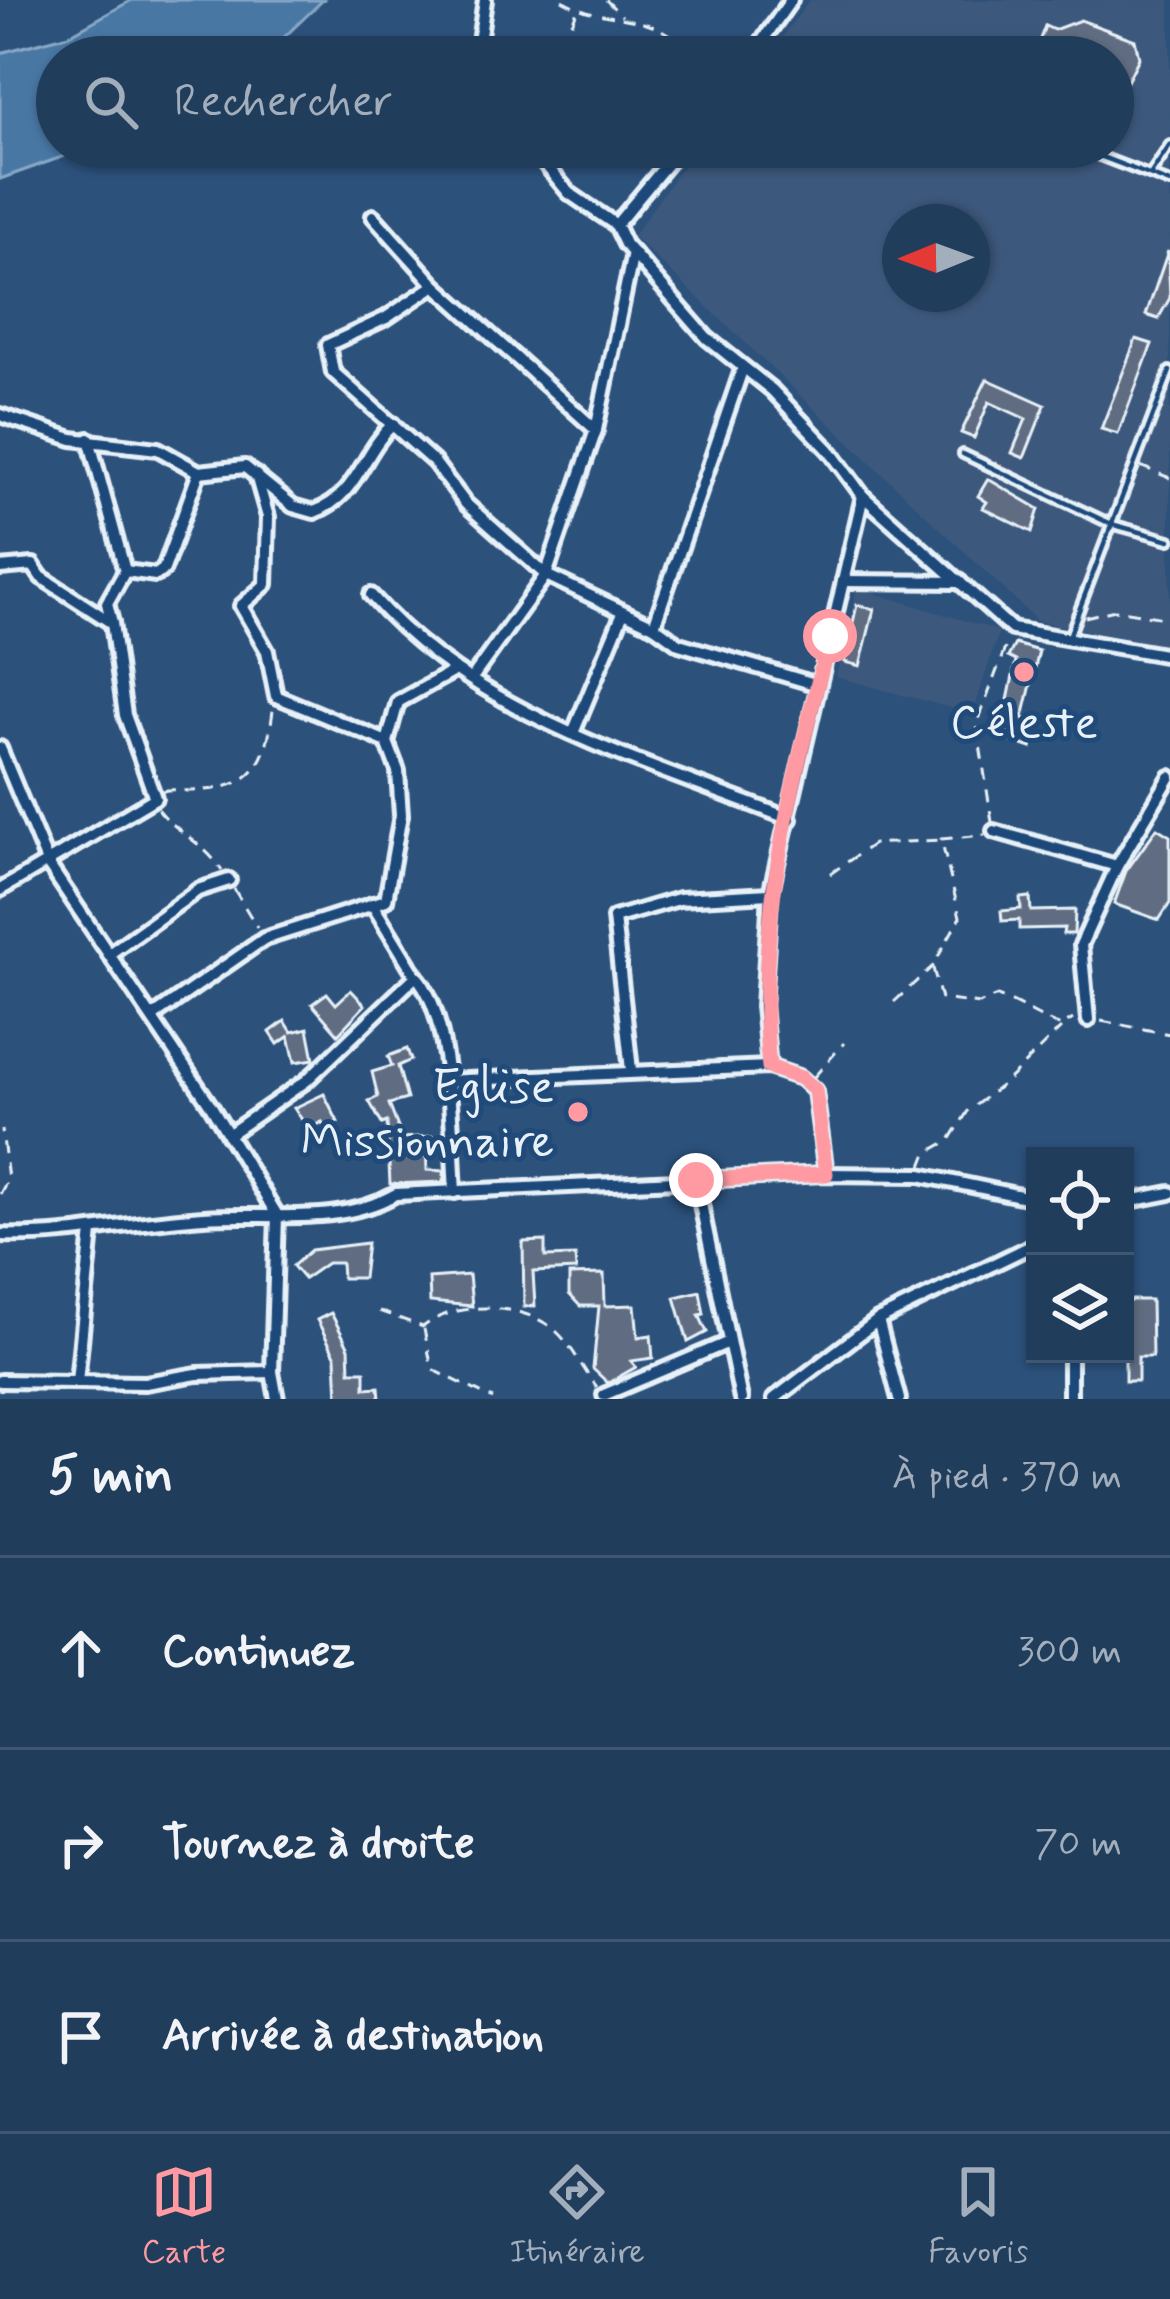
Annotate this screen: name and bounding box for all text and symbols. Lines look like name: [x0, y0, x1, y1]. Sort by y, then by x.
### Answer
search box: [36, 36, 1134, 168]
icon: search: [78, 69, 144, 135]
text: Rechercher: [174, 73, 393, 132]
north arrow: [882, 204, 990, 312]
route start: [803, 609, 857, 663]
marker: Céleste: [1011, 659, 1037, 685]
place label: Céleste: [950, 692, 1098, 755]
place label: Eglise Missionnaire: [301, 1056, 554, 1174]
marker: Eglise Missionnaire: [565, 1099, 591, 1125]
map controls: [1026, 1147, 1134, 1363]
button: locate: [1026, 1147, 1134, 1255]
route end: [669, 1153, 723, 1207]
button: layers: [1026, 1255, 1134, 1363]
text: 5 min: [48, 1444, 173, 1510]
text: À pied · 370 m: [892, 1452, 1122, 1503]
icon: ahead: [48, 1620, 114, 1686]
text: Continuez: [162, 1623, 355, 1682]
text: 300 m: [1017, 1627, 1122, 1678]
icon: right: [48, 1812, 114, 1878]
text: Tournez à droite: [162, 1815, 475, 1874]
text: 70 m: [1034, 1819, 1122, 1870]
icon: arrive: [48, 2004, 114, 2070]
text: Arrivée à destination: [162, 2007, 544, 2066]
tab: Carte: [142, 2159, 226, 2275]
tab: Itinéraire: [509, 2159, 645, 2275]
tab: Favoris: [928, 2159, 1028, 2275]

